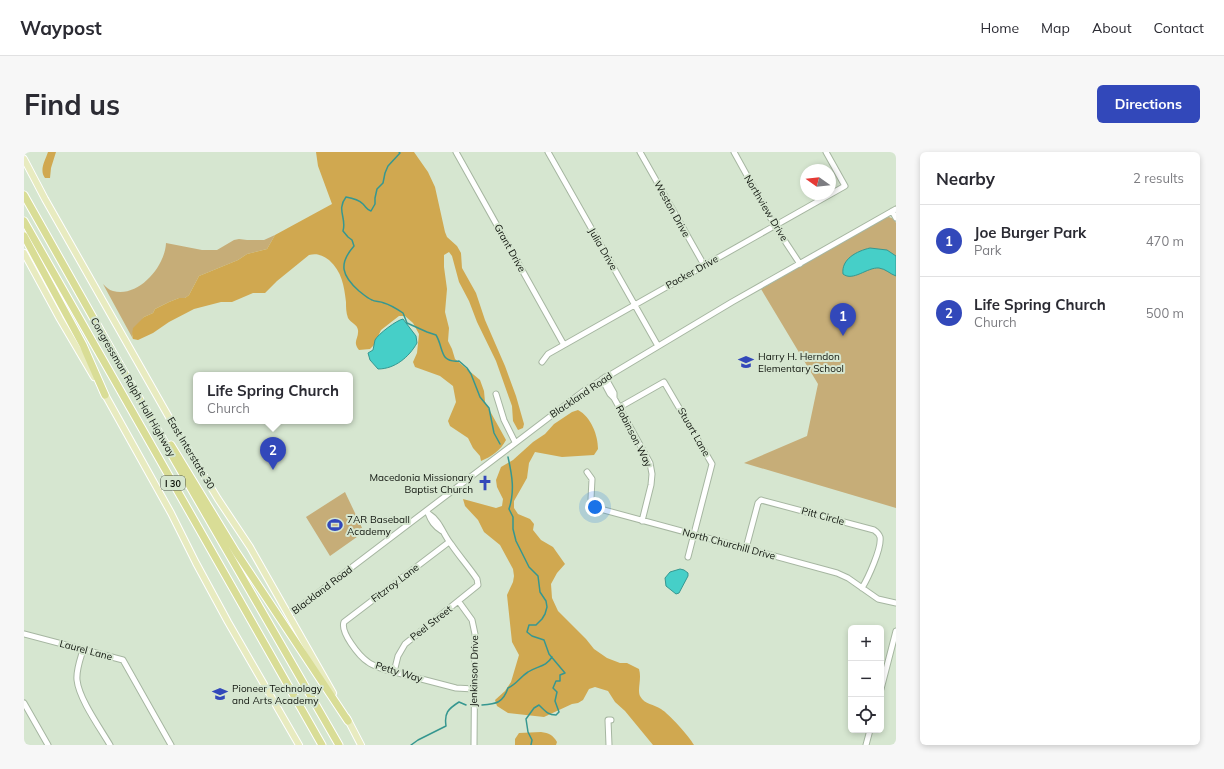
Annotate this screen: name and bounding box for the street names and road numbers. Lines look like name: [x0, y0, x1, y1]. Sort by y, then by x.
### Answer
street label: Northview Drive: [741, 173, 791, 243]
street label: Weston Drive: [651, 178, 693, 240]
street label: Grant Drive: [491, 222, 529, 274]
street label: Julia Drive: [586, 226, 620, 272]
street label: Packer Drive: [663, 252, 721, 292]
street label: Congressman Ralph Hall Highway: [88, 315, 179, 460]
street label: Blackland Road: [547, 369, 615, 421]
street label: Robinson Way: [613, 403, 655, 470]
street label: Stuart Lane: [675, 405, 713, 459]
street label: East Interstate 30: [164, 415, 218, 491]
road number: I 30: [161, 476, 185, 490]
street label: Pitt Circle: [800, 504, 846, 528]
street label: North Churchill Drive: [681, 525, 777, 563]
street label: Fitzroy Lane: [368, 561, 422, 605]
street label: Blackland Road: [289, 563, 355, 617]
street label: Peel Street: [407, 602, 455, 643]
street label: Jenkinson Drive: [467, 635, 481, 707]
street label: Laurel Lane: [58, 637, 114, 663]
street label: Petty Way: [374, 659, 425, 685]

